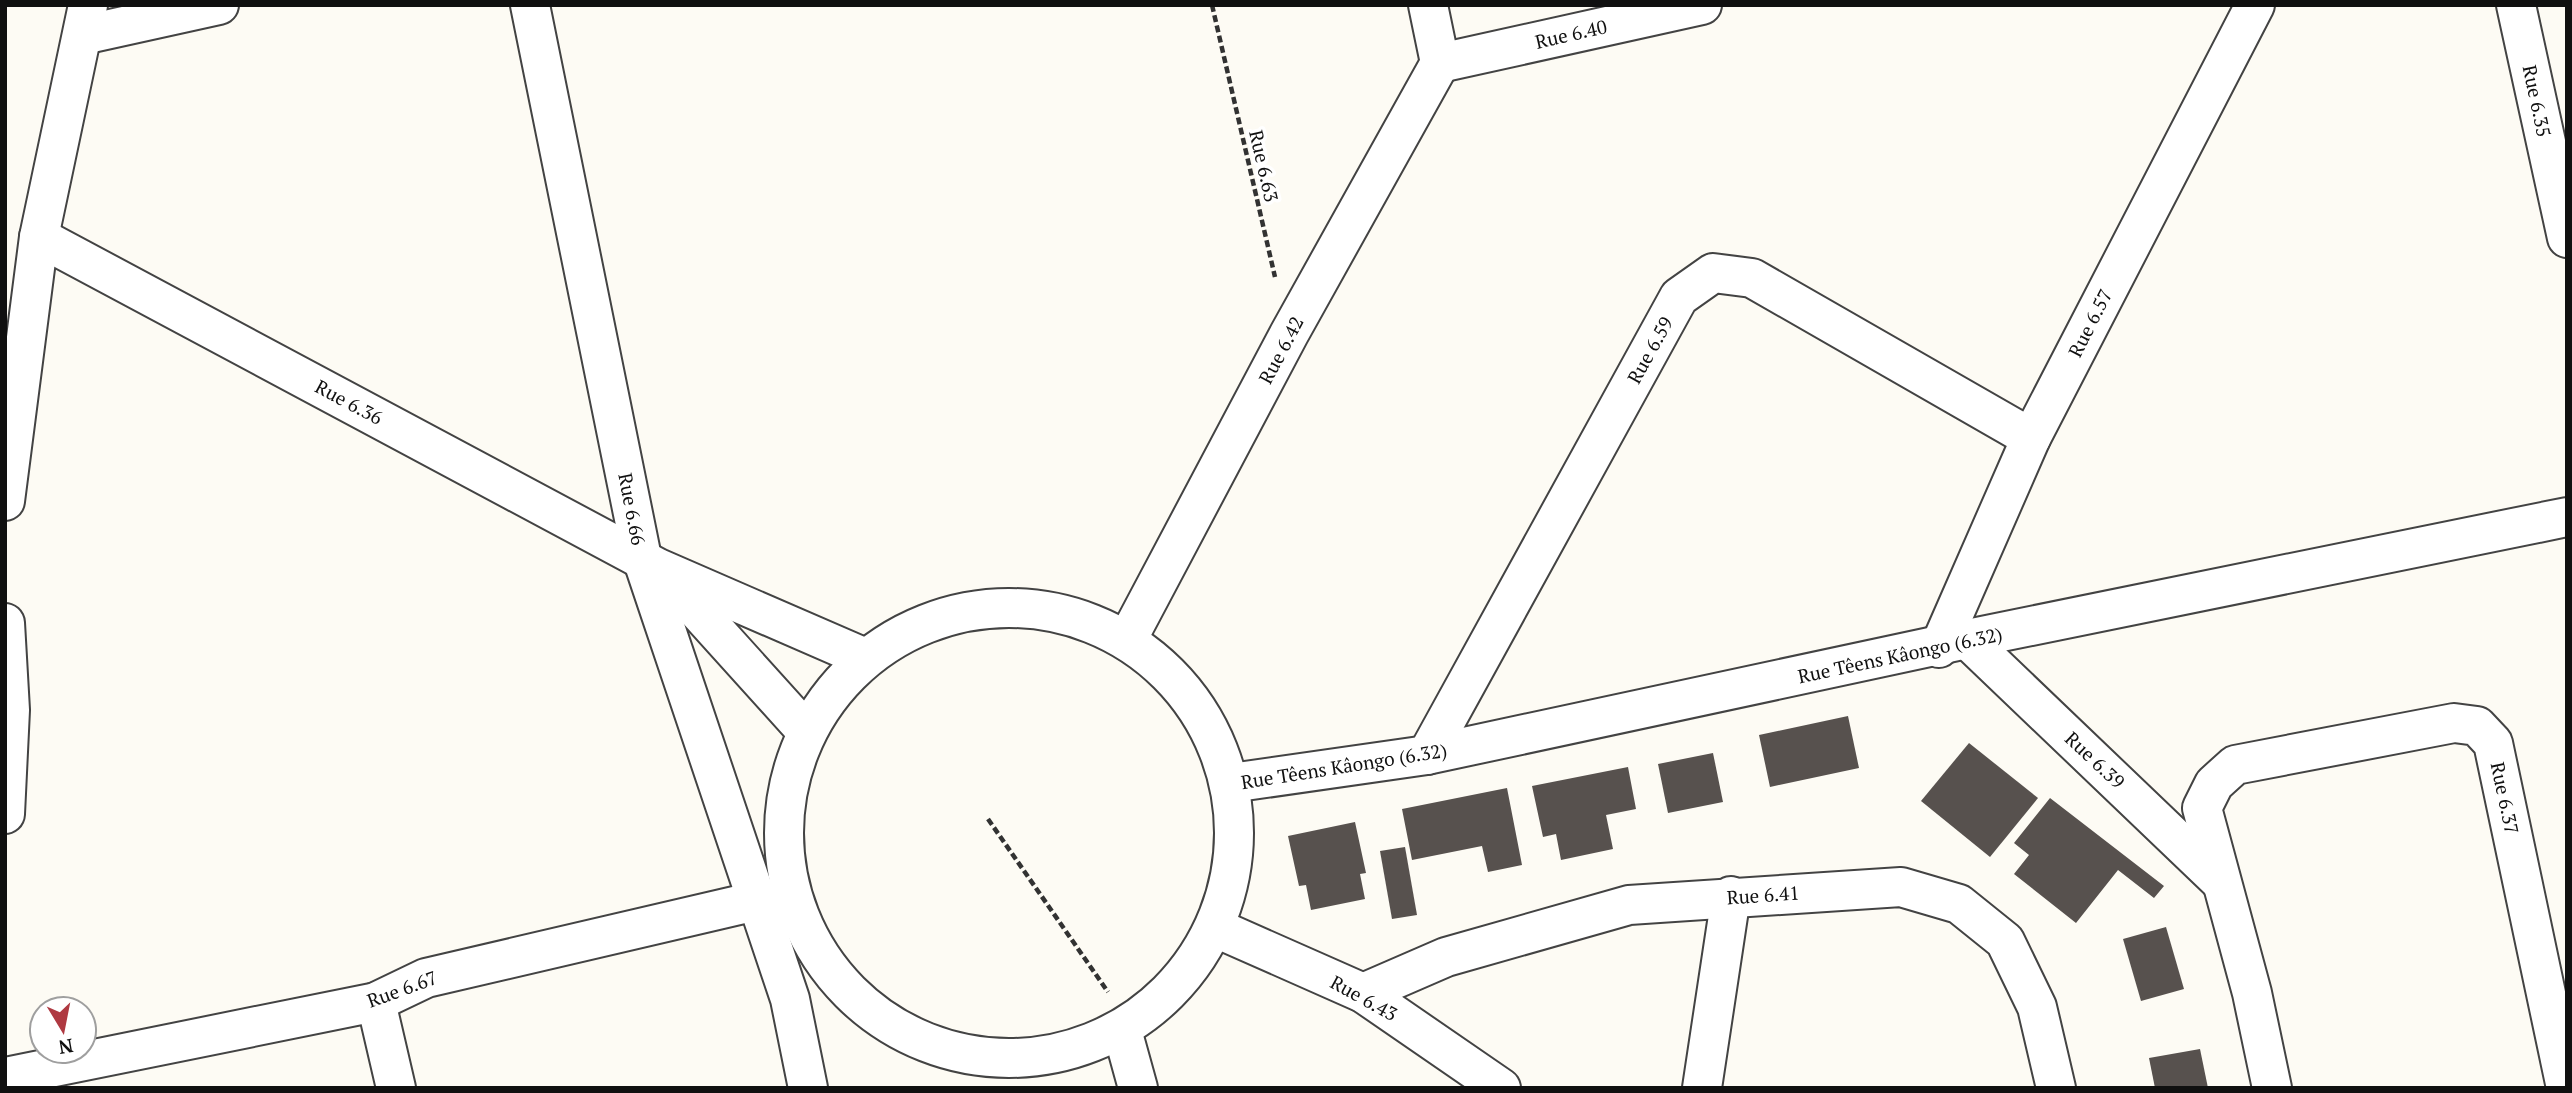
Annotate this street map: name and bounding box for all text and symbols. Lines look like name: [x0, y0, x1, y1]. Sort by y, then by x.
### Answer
street label: Rue 6.40: [1533, 13, 1609, 54]
street label: Rue 6.35: [2518, 63, 2557, 139]
street label: Rue 6.63: [1244, 128, 1285, 204]
street label: Rue 6.57: [2062, 285, 2117, 361]
street label: Rue 6.42: [1252, 312, 1309, 388]
street label: Rue 6.59: [1621, 312, 1678, 388]
street label: Rue 6.36: [311, 373, 387, 430]
street label: Rue 6.66: [613, 471, 652, 547]
street label: Rue Têens Kâongo (6.32): [1795, 621, 2004, 688]
street label: Rue 6.39: [2060, 726, 2131, 794]
street label: Rue Têens Kâongo (6.32): [1239, 737, 1449, 794]
street label: Rue 6.37: [2486, 760, 2525, 836]
street label: Rue 6.41: [1726, 879, 1800, 910]
street label: Rue 6.67: [363, 964, 440, 1013]
street label: Rue 6.43: [1326, 969, 1402, 1026]
north arrow: [28, 995, 98, 1065]
text: N: [56, 1034, 75, 1061]

